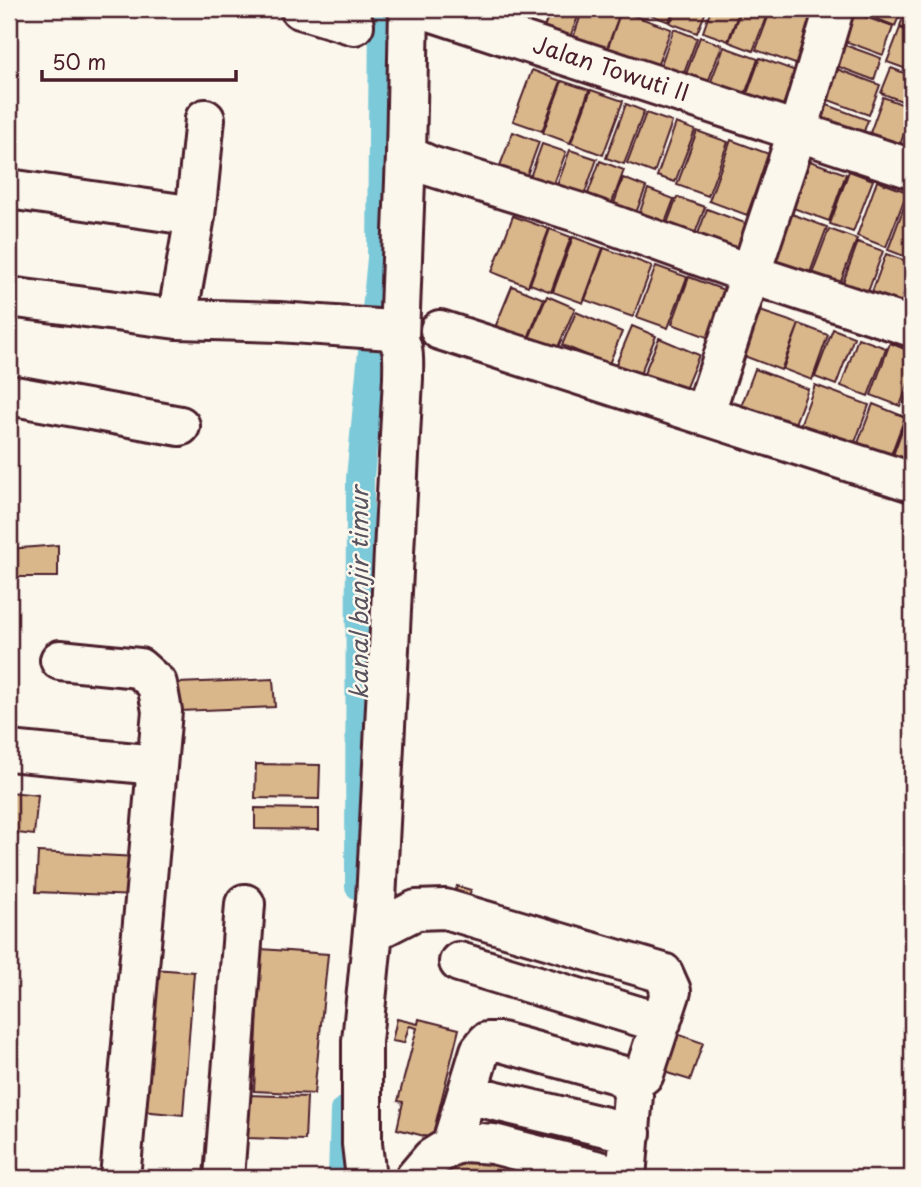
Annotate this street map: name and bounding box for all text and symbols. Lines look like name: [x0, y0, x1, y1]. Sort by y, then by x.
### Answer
street label: Jalan Towuti II: [529, 26, 694, 109]
scale bar: [42, 38, 236, 82]
text: 50 m: [52, 45, 106, 77]
water label: kanal banjir timur: [340, 483, 376, 699]

